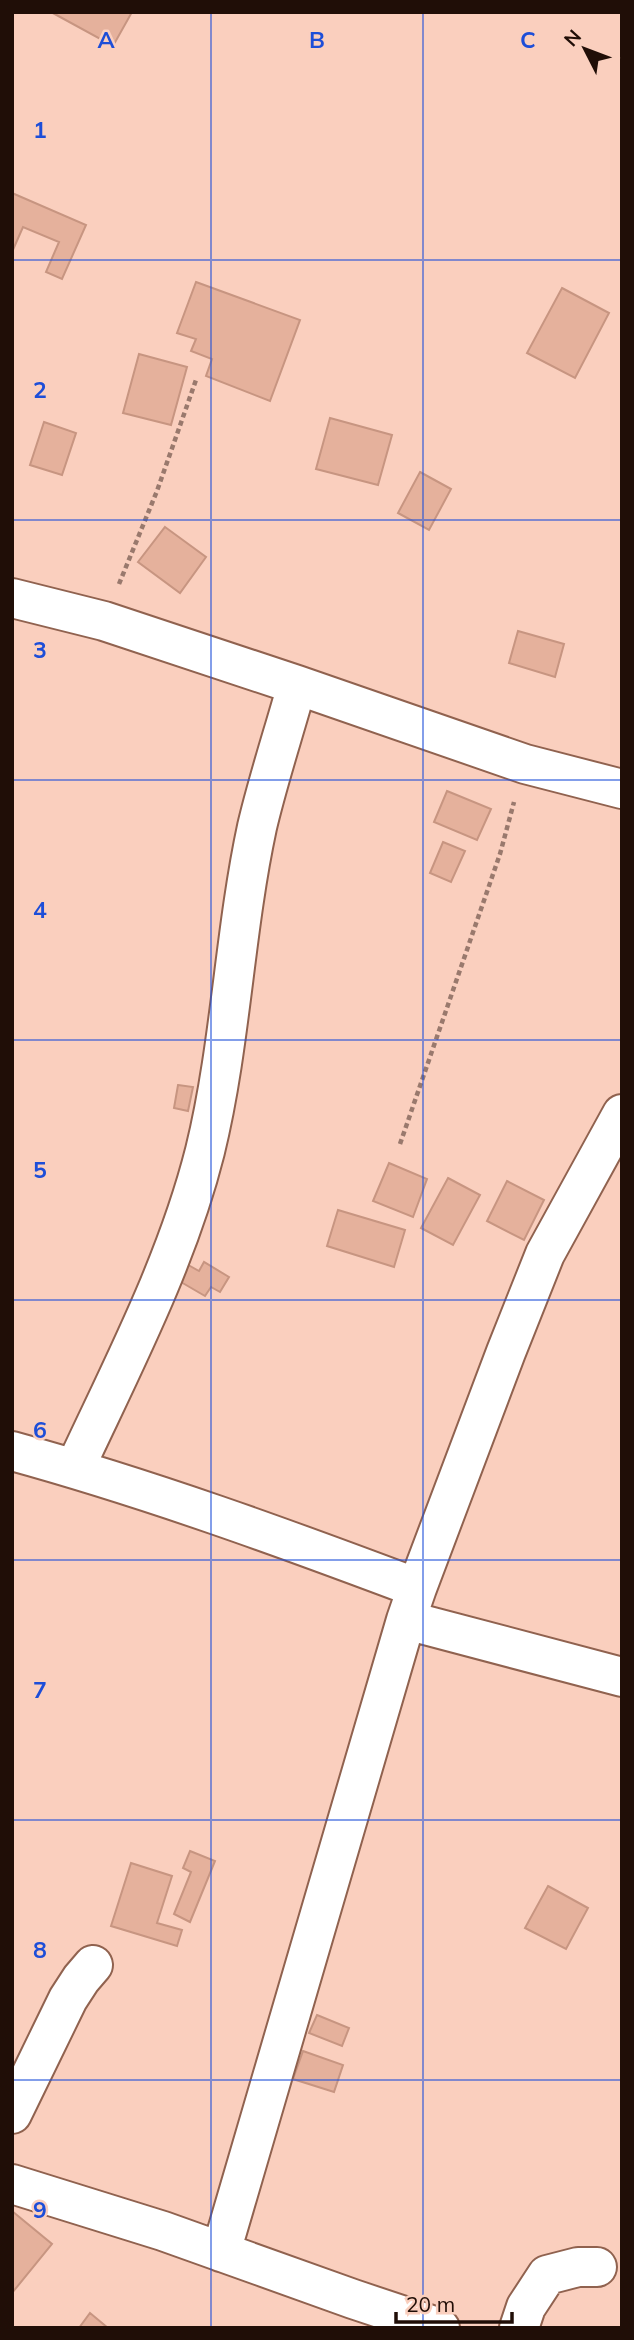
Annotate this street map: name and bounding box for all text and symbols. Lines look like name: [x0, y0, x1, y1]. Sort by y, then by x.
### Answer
north arrow: [550, 14, 620, 84]
text: N: [559, 24, 586, 51]
text: A: [97, 25, 115, 54]
text: B: [309, 25, 325, 54]
text: C: [520, 25, 536, 54]
text: 1: [33, 115, 47, 144]
text: 2: [33, 375, 47, 404]
text: 3: [33, 635, 47, 664]
text: 4: [33, 895, 47, 924]
text: 5: [33, 1155, 47, 1184]
text: 6: [33, 1415, 47, 1444]
text: 7: [33, 1675, 47, 1704]
text: 8: [33, 1935, 47, 1964]
text: 9: [33, 2195, 47, 2224]
scale bar: [396, 2280, 512, 2324]
text: 20 m: [406, 2291, 455, 2317]

